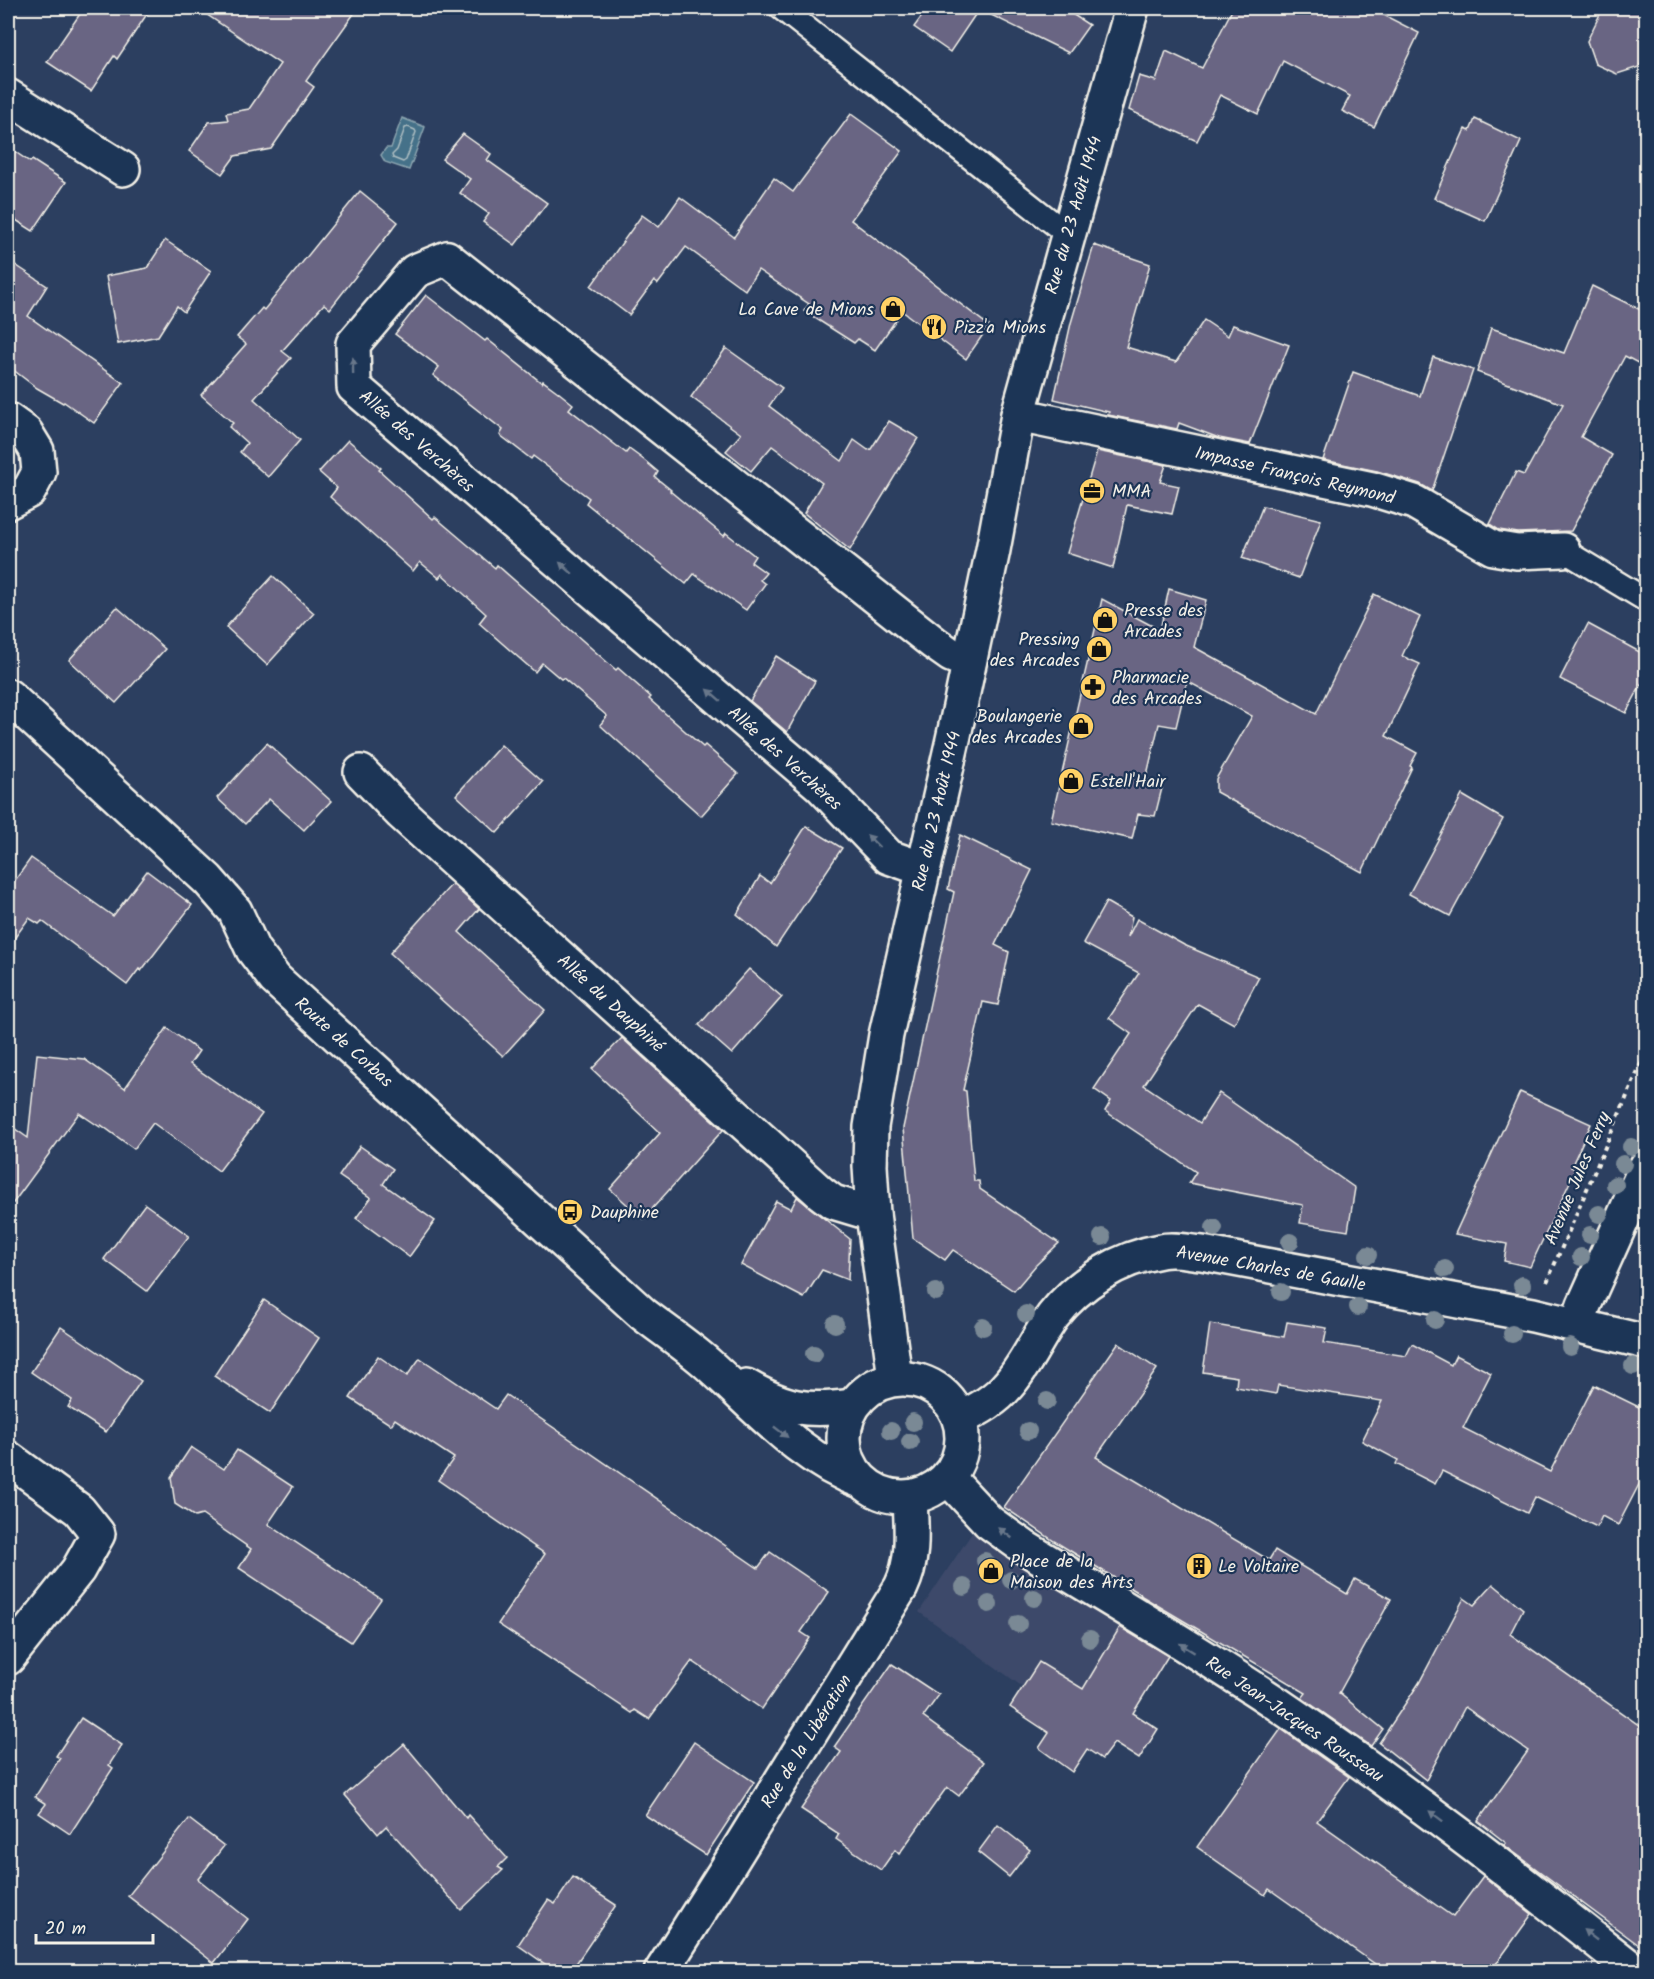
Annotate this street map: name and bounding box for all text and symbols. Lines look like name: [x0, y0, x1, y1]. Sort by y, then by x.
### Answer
street label: Rue du 23 Août 1944: [1038, 133, 1111, 298]
shop icon: La Cave de Mions: [878, 294, 908, 324]
place label: La Cave de Mions: [738, 296, 874, 325]
restaurant icon: Pizz'a Mions: [919, 312, 949, 342]
place label: Pizz'a Mions: [954, 314, 1046, 343]
one-way arrow: [348, 356, 358, 375]
street label: Allée des Verchères: [351, 383, 481, 501]
street label: Impasse François Reymond: [1192, 439, 1399, 514]
office icon: MMA: [1077, 476, 1107, 506]
place label: MMA: [1112, 478, 1151, 507]
one-way arrow: [559, 562, 574, 575]
place label: Presse des Arcades: [1124, 597, 1204, 647]
shop icon: Presse des Arcades: [1090, 605, 1120, 635]
place label: Pressing des Arcades: [990, 626, 1080, 676]
shop icon: Pressing des Arcades: [1084, 634, 1114, 664]
place label: Pharmacie des Arcades: [1112, 664, 1202, 714]
pharmacy icon: Pharmacie des Arcades: [1078, 672, 1108, 702]
one-way arrow: [707, 689, 722, 702]
street label: Allée des Verchères: [720, 700, 848, 819]
place label: Boulangerie des Arcades: [972, 703, 1062, 753]
shop icon: Boulangerie des Arcades: [1066, 711, 1096, 741]
street label: Rue du 23 Août 1944: [905, 728, 970, 894]
shop icon: Estell'Hair: [1056, 766, 1086, 796]
place label: Estell'Hair: [1090, 768, 1166, 797]
one-way arrow: [866, 834, 880, 848]
street label: Allée du Dauphiné: [550, 948, 671, 1061]
street label: Route de Corbas: [287, 991, 399, 1096]
street label: Avenue Jules Ferry: [1537, 1107, 1620, 1250]
bus stop icon: Dauphine: [555, 1197, 585, 1227]
place label: Dauphine: [590, 1199, 659, 1228]
street label: Avenue Charles de Gaulle: [1174, 1239, 1368, 1300]
one-way arrow: [773, 1425, 789, 1438]
one-way arrow: [997, 1527, 1013, 1539]
place label: Place de la Maison des Arts: [1010, 1548, 1133, 1598]
building icon: Le Voltaire: [1184, 1551, 1214, 1581]
place label: Le Voltaire: [1218, 1553, 1299, 1582]
shop icon: Place de la Maison des Arts: [976, 1556, 1006, 1586]
one-way arrow: [1179, 1643, 1195, 1654]
street label: Rue Jean-Jacques Rousseau: [1199, 1649, 1390, 1791]
street label: Rue de la Libération: [754, 1669, 860, 1815]
one-way arrow: [1428, 1810, 1444, 1822]
scale bar: [36, 1907, 153, 1945]
text: 20 m: [45, 1915, 86, 1944]
one-way arrow: [1582, 1929, 1598, 1942]

